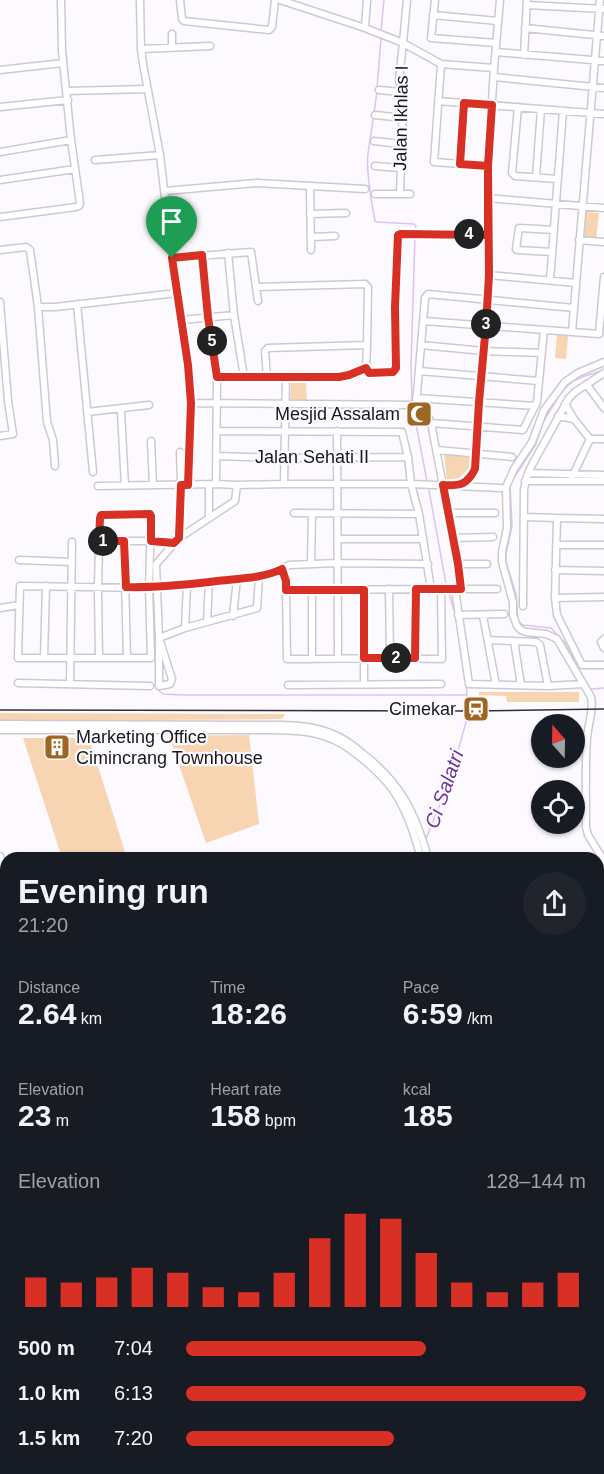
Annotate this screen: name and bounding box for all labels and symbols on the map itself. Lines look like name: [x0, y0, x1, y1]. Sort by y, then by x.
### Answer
street label: Jalan Ikhlas I: [390, 65, 412, 171]
pin: [146, 196, 197, 258]
pin: 4: [454, 219, 484, 249]
pin: 3: [471, 309, 501, 339]
pin: 5: [197, 326, 227, 356]
mosque icon: Mesjid Assalam: [404, 399, 434, 429]
place label: Mesjid Assalam: [275, 404, 400, 424]
street label: Jalan Sehati II: [255, 447, 369, 467]
pin: 1: [88, 526, 118, 556]
pin: 2: [381, 643, 411, 673]
station icon: Cimekar: [461, 694, 491, 724]
place label: Cimekar: [389, 699, 456, 719]
north arrow: [531, 714, 585, 768]
place label: Marketing Office Cimincrang Townhouse: [76, 727, 263, 768]
building icon: Marketing Office Cimincrang Townhouse: [42, 732, 72, 762]
water label: Ci Salatri: [420, 747, 468, 831]

